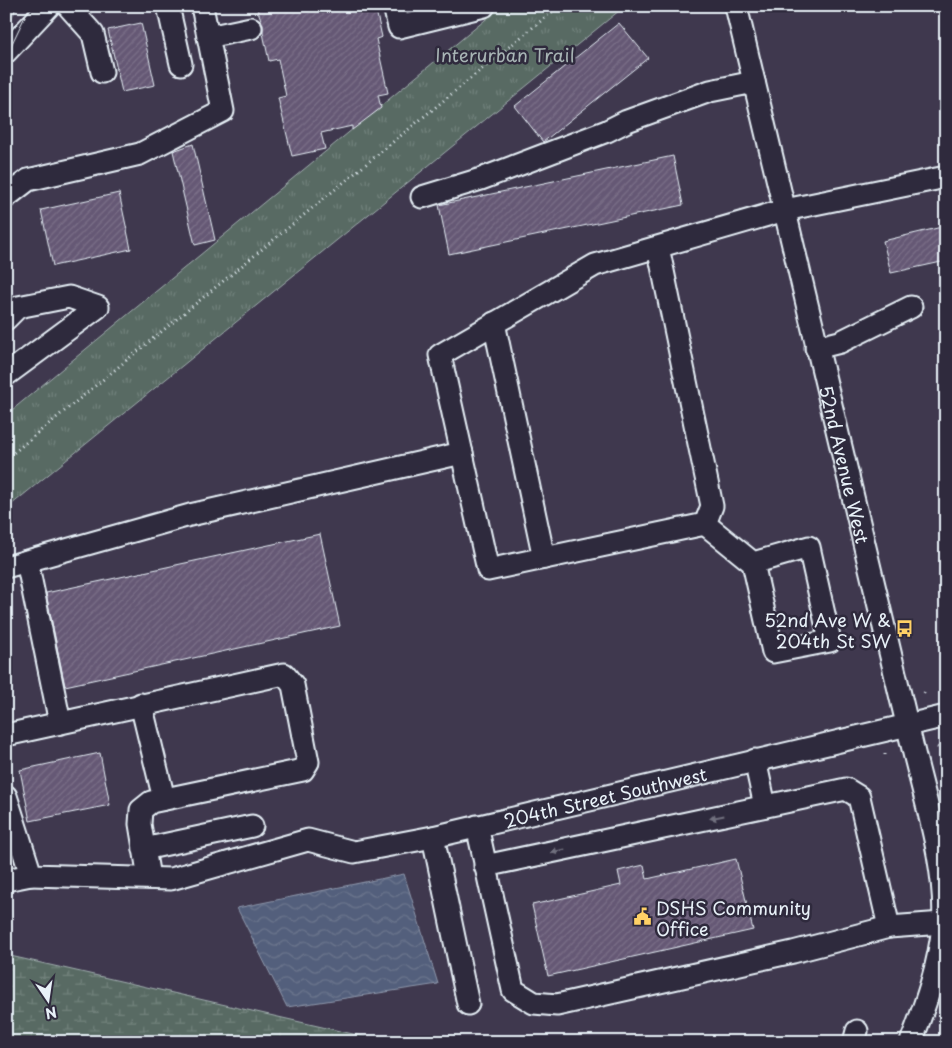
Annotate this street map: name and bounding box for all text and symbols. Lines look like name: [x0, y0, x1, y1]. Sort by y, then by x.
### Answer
park label: Interurban Trail: [435, 41, 575, 68]
street label: 52nd Avenue West: [813, 382, 877, 546]
place label: 52nd Ave W & 204th St SW: [764, 606, 891, 654]
bus stop icon: 52nd Ave W & 204th St SW: [895, 619, 915, 639]
street label: 204th Street Southwest: [501, 759, 709, 833]
one-way arrow: [708, 813, 724, 821]
one-way arrow: [550, 847, 566, 855]
place label: DSHS Community Office: [656, 894, 811, 942]
public building icon: DSHS Community Office: [632, 907, 652, 927]
north arrow: [22, 976, 72, 1026]
text: N: [43, 1002, 59, 1025]

